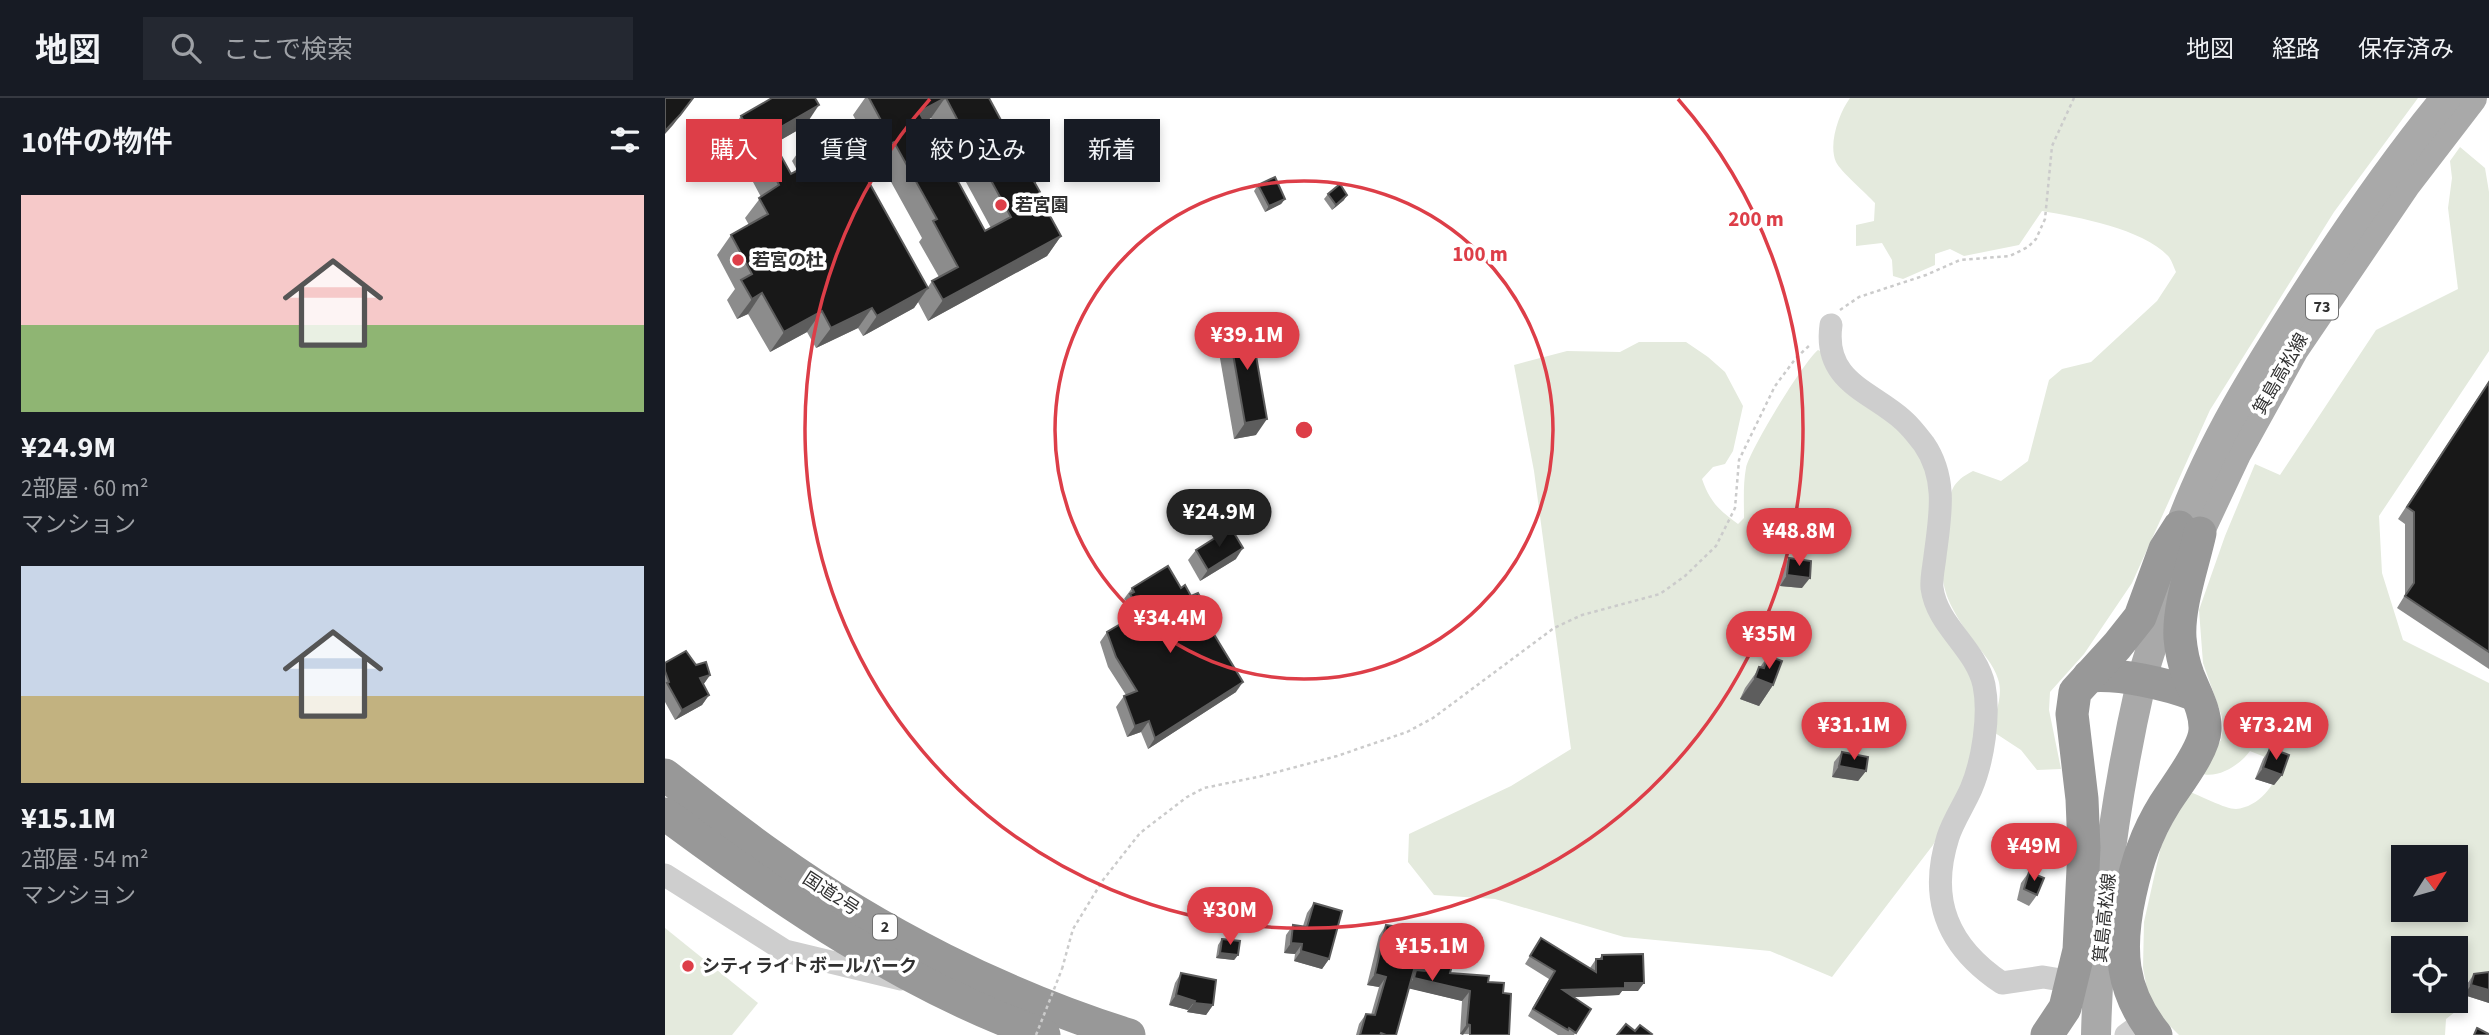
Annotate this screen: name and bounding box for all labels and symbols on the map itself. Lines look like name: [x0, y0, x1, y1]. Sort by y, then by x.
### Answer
place label: 若宮園: [1015, 193, 1069, 218]
marker: 若宮園: [993, 197, 1009, 213]
text: 200 m: [1728, 204, 1784, 234]
text: 100 m: [1452, 239, 1508, 269]
place label: 若宮の杜: [752, 248, 824, 273]
marker: 若宮の杜: [730, 252, 746, 268]
road number: 73: [2306, 294, 2338, 320]
pin: ¥39.1M: [1190, 313, 1304, 372]
street label: 箕島高松線: [2248, 329, 2314, 419]
centre of rings: [1292, 418, 1316, 442]
pin: ¥24.9M: [1162, 490, 1276, 549]
pin: ¥48.8M: [1742, 508, 1856, 568]
pin: ¥34.4M: [1113, 596, 1227, 655]
pin: ¥35M: [1728, 612, 1810, 671]
pin: ¥31.1M: [1797, 702, 1911, 762]
pin: ¥73.2M: [2219, 702, 2333, 762]
pin: ¥49M: [1993, 824, 2075, 883]
north arrow: [2391, 845, 2467, 922]
street label: 国道2号: [798, 866, 864, 922]
street label: 箕島高松線: [2088, 872, 2122, 964]
pin: ¥30M: [1189, 888, 1271, 947]
road number: 2: [873, 914, 897, 940]
pin: ¥15.1M: [1375, 924, 1489, 983]
place label: シティライトボールパーク: [702, 954, 917, 979]
marker: シティライトボールパーク: [680, 958, 696, 974]

